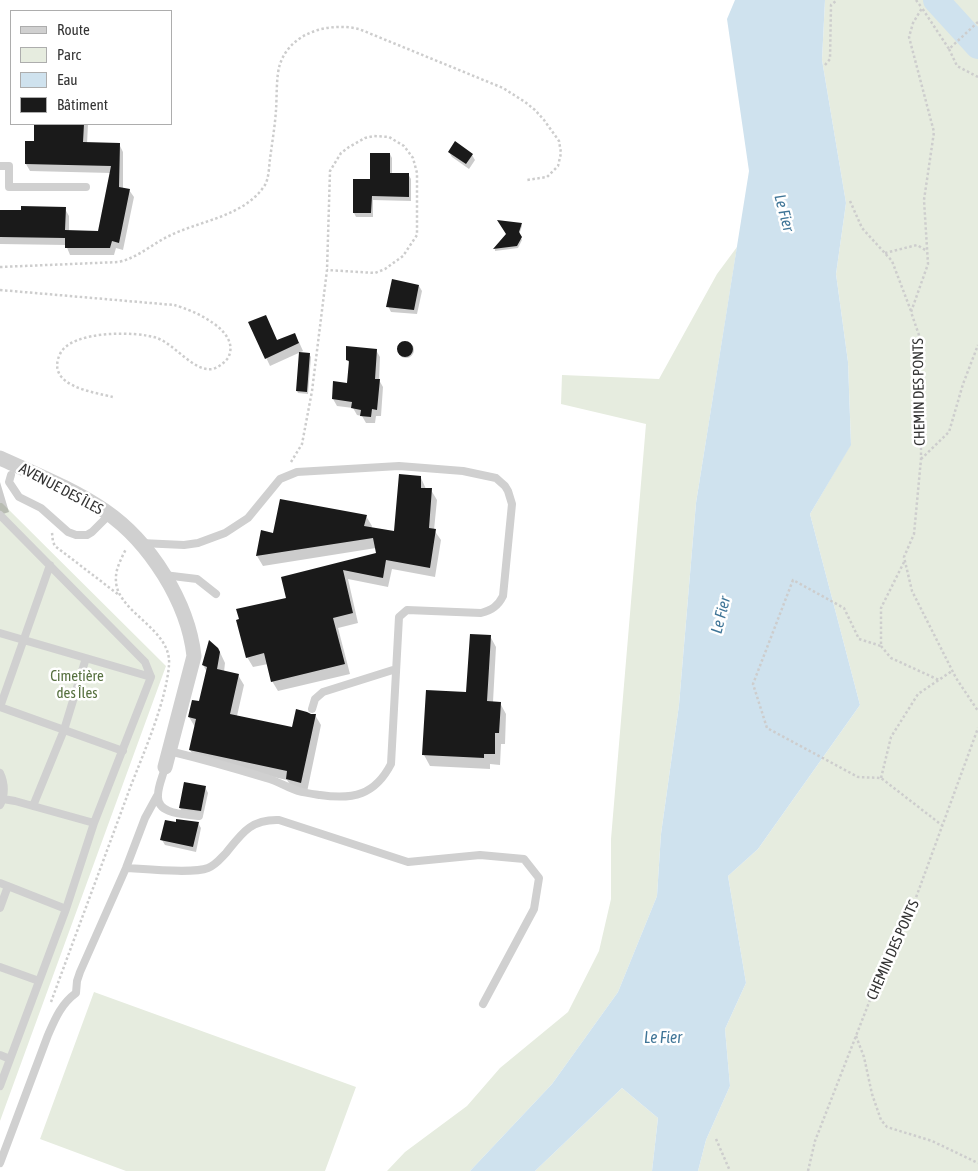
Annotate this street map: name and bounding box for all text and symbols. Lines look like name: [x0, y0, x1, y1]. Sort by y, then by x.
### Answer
legend: [10, 10, 172, 125]
text: Route: [57, 21, 90, 38]
text: Parc: [57, 46, 81, 63]
text: Eau: [57, 71, 78, 88]
text: Bâtiment: [57, 96, 108, 113]
water label: Le Fier: [770, 192, 798, 234]
street label: CHEMIN DES PONTS: [909, 338, 929, 446]
street label: AVENUE DES ÎLES: [16, 459, 106, 519]
water label: Le Fier: [707, 594, 735, 636]
park label: Cimetière des Îles: [50, 667, 104, 702]
street label: CHEMIN DES PONTS: [863, 897, 923, 1003]
water label: Le Fier: [644, 1028, 682, 1048]

